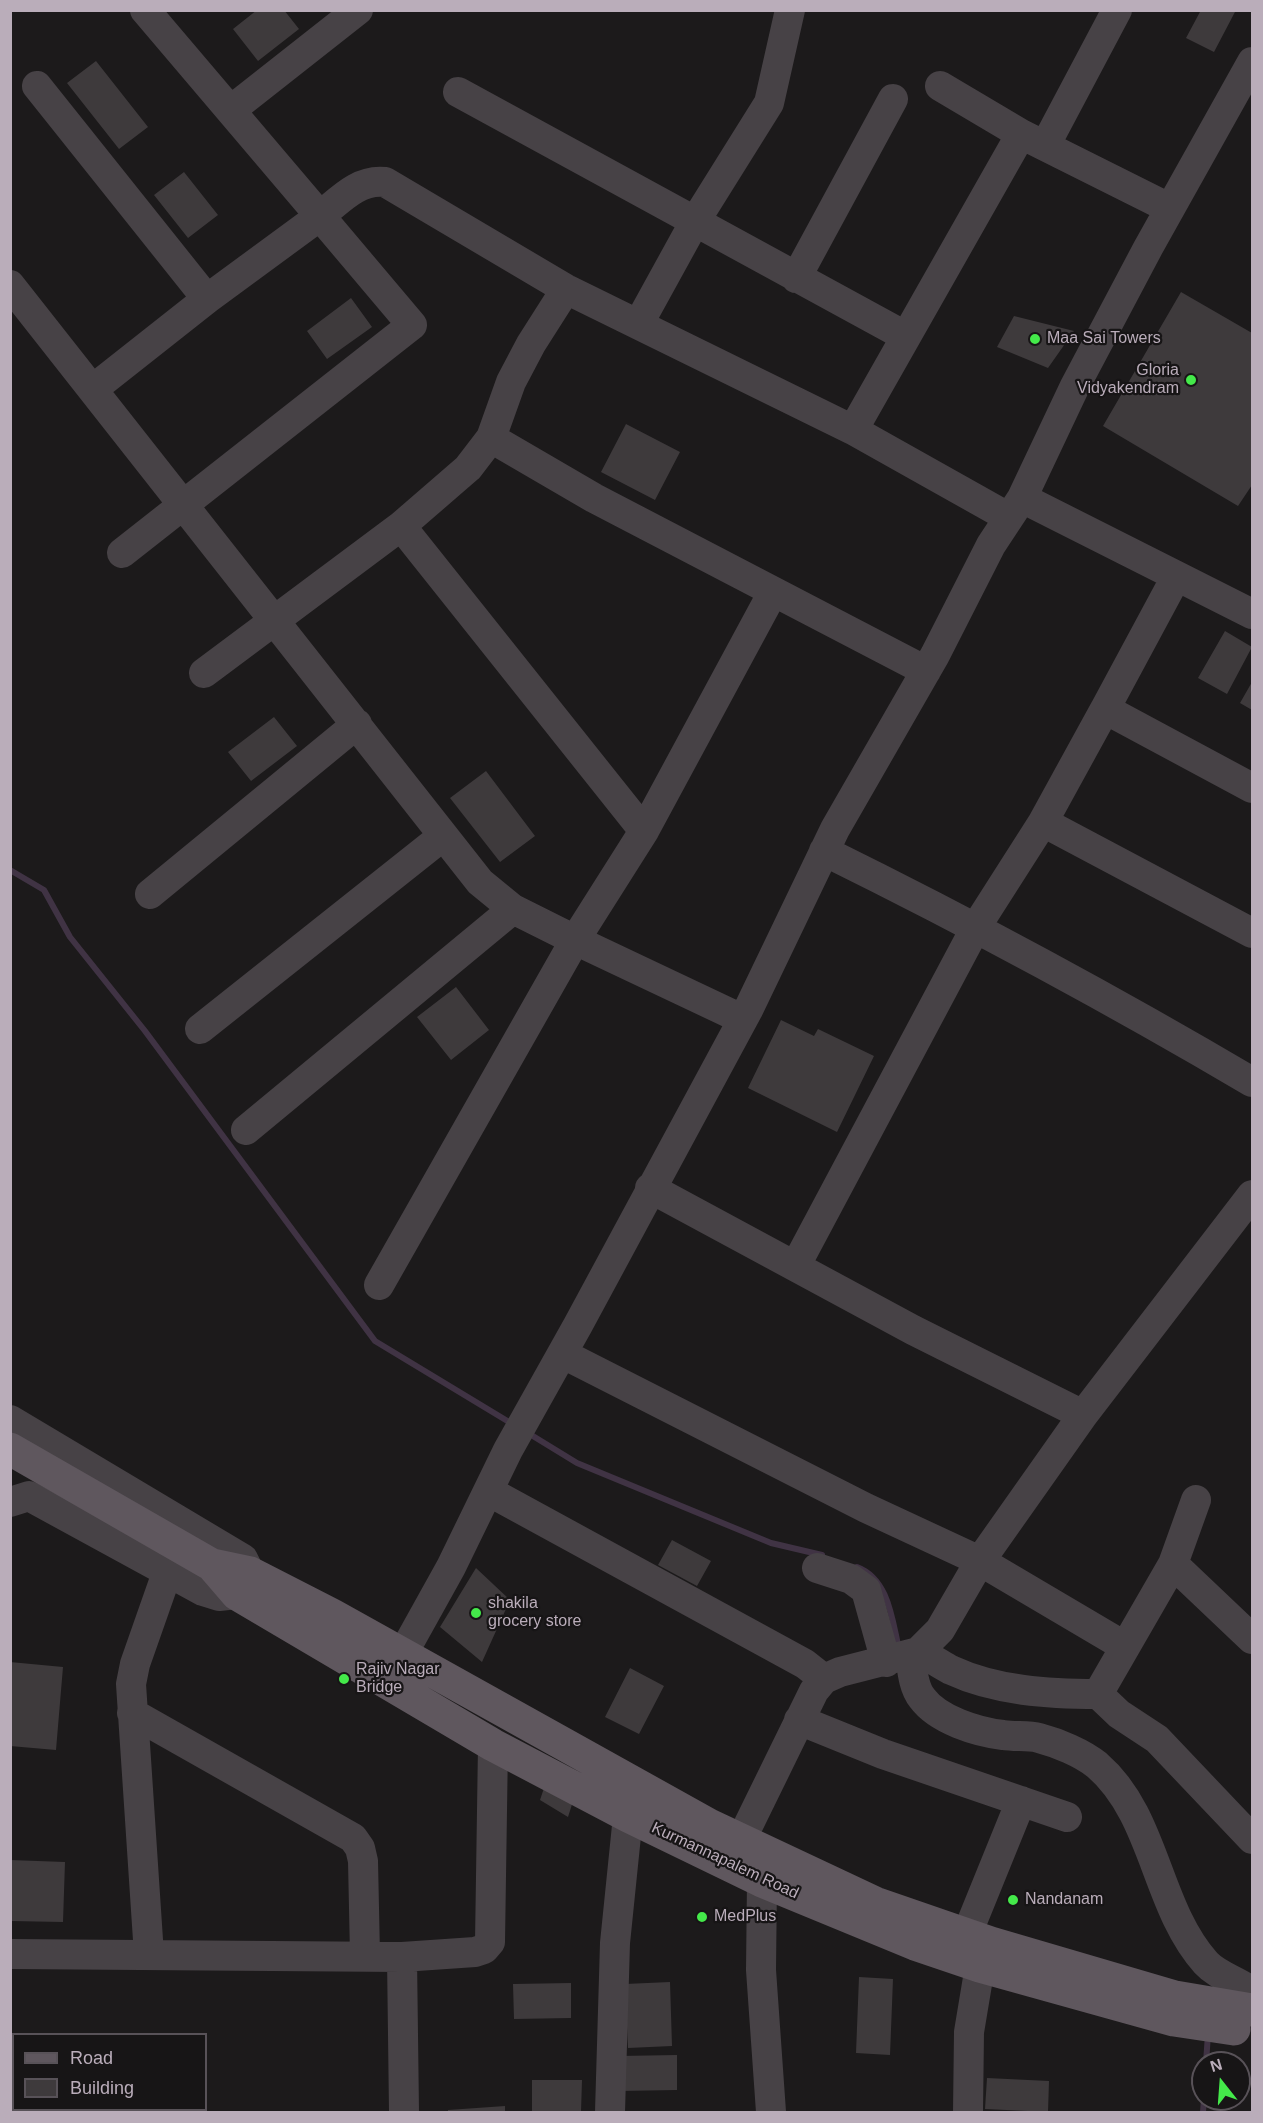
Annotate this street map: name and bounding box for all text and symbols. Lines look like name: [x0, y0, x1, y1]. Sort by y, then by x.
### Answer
place label: Maa Sai Towers: [1047, 329, 1161, 349]
marker: Maa Sai Towers: [1028, 332, 1042, 346]
place label: Gloria Vidyakendram: [1077, 361, 1179, 399]
marker: Gloria Vidyakendram: [1184, 373, 1198, 387]
place label: shakila grocery store: [488, 1594, 581, 1632]
marker: shakila grocery store: [469, 1606, 483, 1620]
place label: Rajiv Nagar Bridge: [356, 1660, 440, 1698]
marker: Rajiv Nagar Bridge: [337, 1672, 351, 1686]
street label: Kurmannapalem Road: [648, 1818, 802, 1904]
place label: Nandanam: [1025, 1890, 1103, 1910]
marker: Nandanam: [1006, 1893, 1020, 1907]
place label: MedPlus: [714, 1907, 776, 1927]
marker: MedPlus: [695, 1910, 709, 1924]
legend: [12, 2033, 207, 2111]
text: Road: [70, 2048, 113, 2068]
north arrow: [1191, 2051, 1251, 2111]
text: N: [1208, 2055, 1224, 2075]
text: Building: [70, 2078, 134, 2098]

